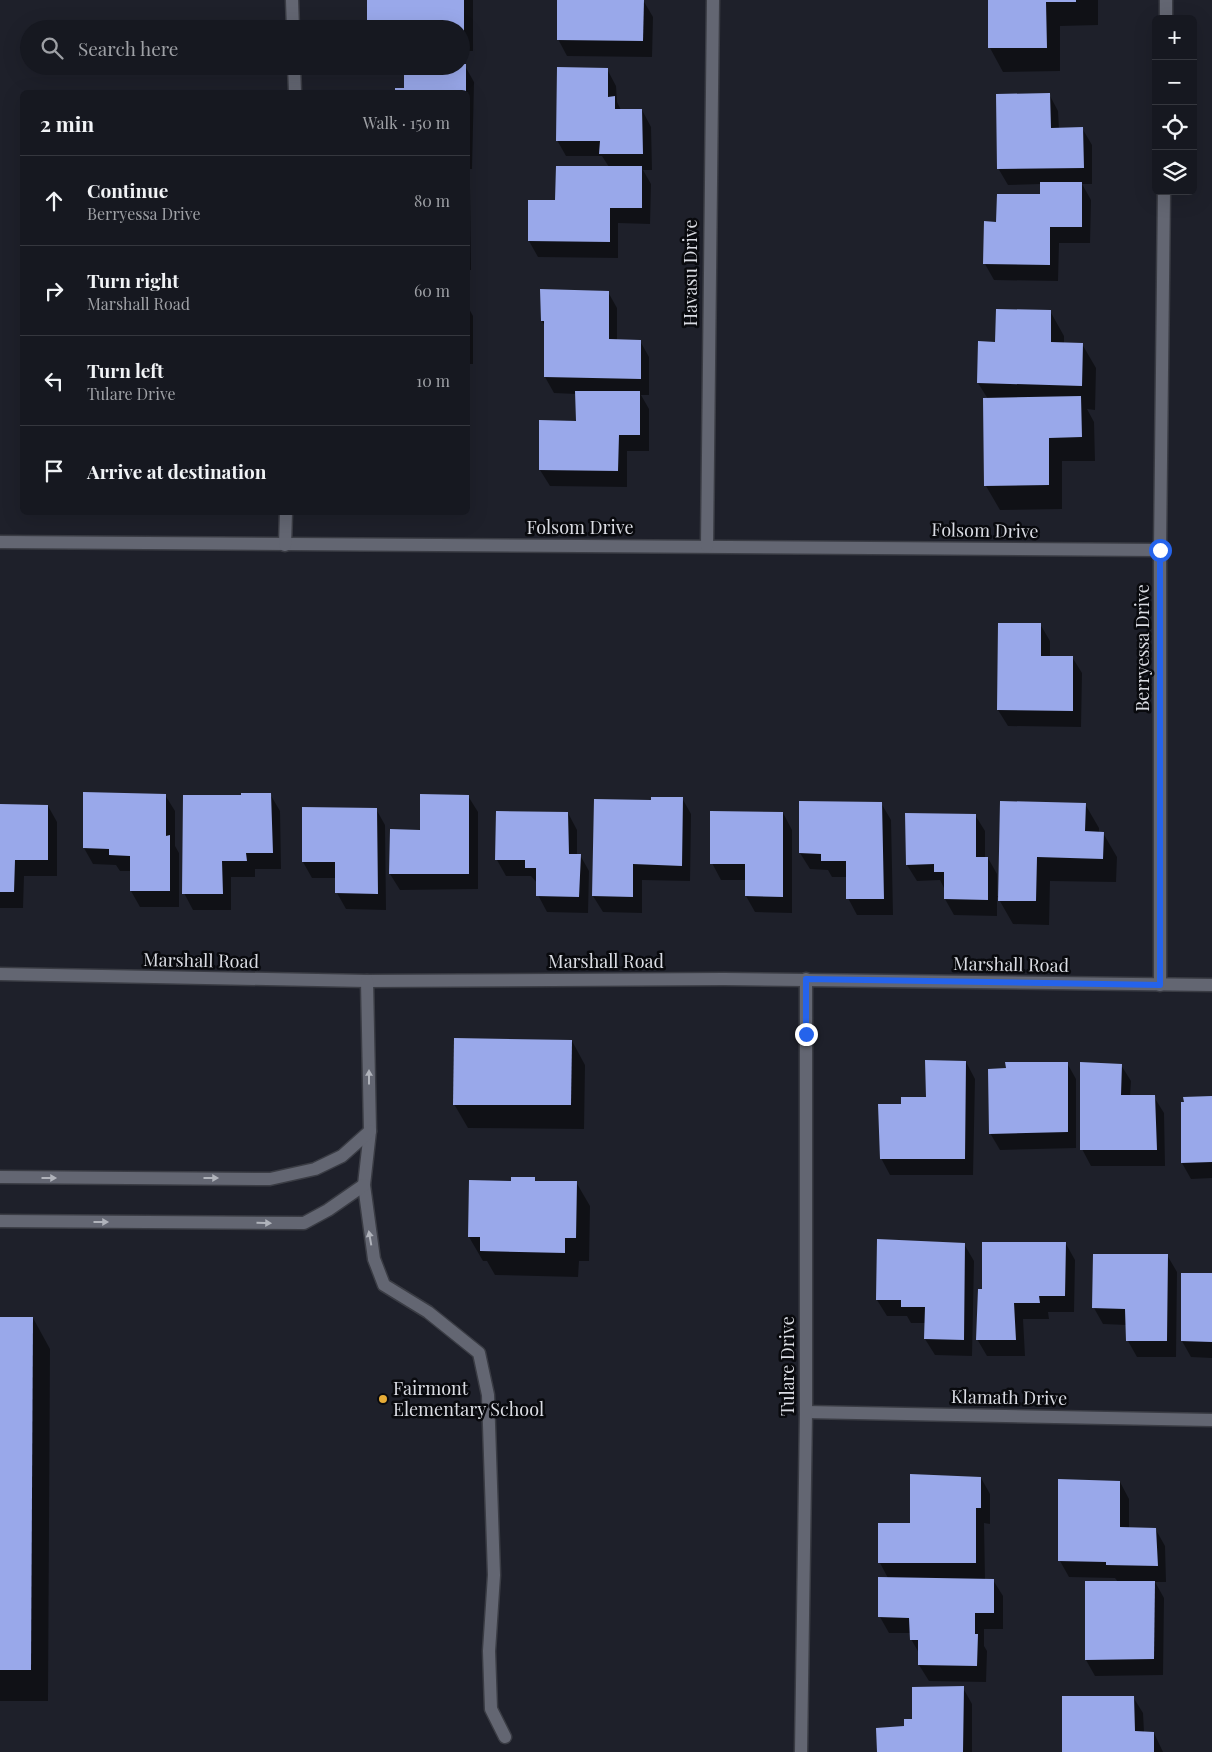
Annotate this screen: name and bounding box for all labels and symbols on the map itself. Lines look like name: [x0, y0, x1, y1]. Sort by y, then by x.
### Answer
street label: Havasu Drive: [678, 219, 702, 327]
street label: Folsom Drive: [526, 515, 634, 539]
street label: Folsom Drive: [931, 517, 1039, 543]
route start: [1149, 539, 1172, 562]
street label: Berryessa Drive: [1130, 584, 1154, 712]
street label: Marshall Road: [143, 947, 260, 973]
street label: Marshall Road: [548, 949, 664, 973]
street label: Marshall Road: [953, 951, 1070, 977]
route end: [795, 1023, 818, 1046]
one-way arrow: [365, 1068, 373, 1084]
one-way arrow: [41, 1174, 57, 1182]
one-way arrow: [203, 1174, 219, 1182]
one-way arrow: [93, 1218, 109, 1226]
one-way arrow: [256, 1219, 272, 1227]
one-way arrow: [366, 1230, 374, 1246]
street label: Tulare Drive: [775, 1316, 799, 1416]
place label: Fairmont Elementary School: [393, 1376, 544, 1421]
street label: Klamath Drive: [951, 1384, 1067, 1410]
marker: Fairmont Elementary School: [377, 1393, 389, 1405]

